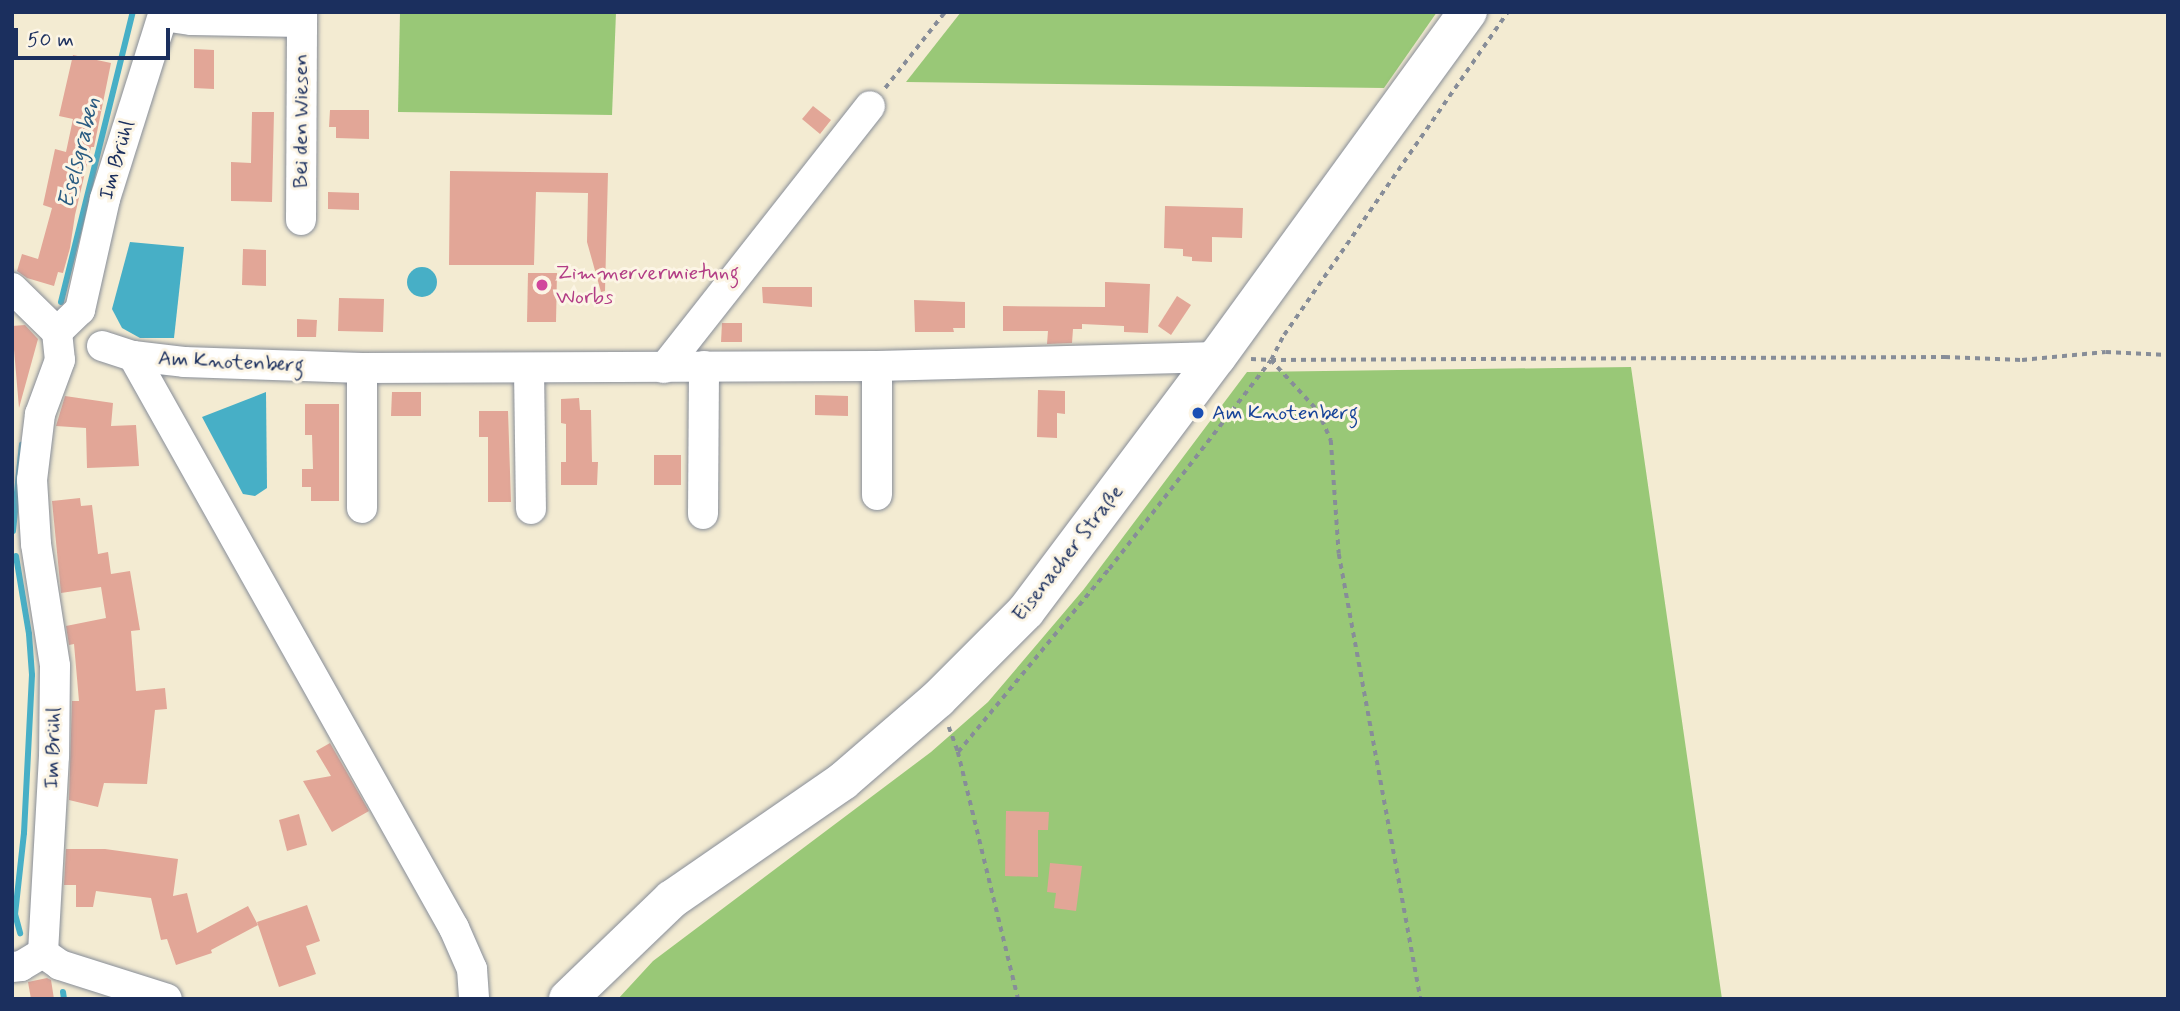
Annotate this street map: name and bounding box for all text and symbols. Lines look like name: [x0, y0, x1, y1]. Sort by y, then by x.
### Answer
scale bar: [18, 14, 173, 58]
text: 50 m: [27, 26, 74, 54]
street label: Bei den Wiesen: [288, 51, 314, 191]
water label: Eselsgraben: [53, 94, 107, 212]
street label: Im Brühl: [94, 118, 140, 202]
place label: Zimmervermietung Worbs: [556, 260, 739, 310]
marker: Zimmervermietung Worbs: [534, 277, 550, 293]
street label: Am Knotenberg: [161, 346, 301, 378]
place label: Am Knotenberg: [1212, 400, 1351, 426]
marker: Am Knotenberg: [1190, 405, 1206, 421]
street label: Eisenacher Straße: [1007, 480, 1129, 626]
street label: Im Brühl: [39, 707, 67, 789]

